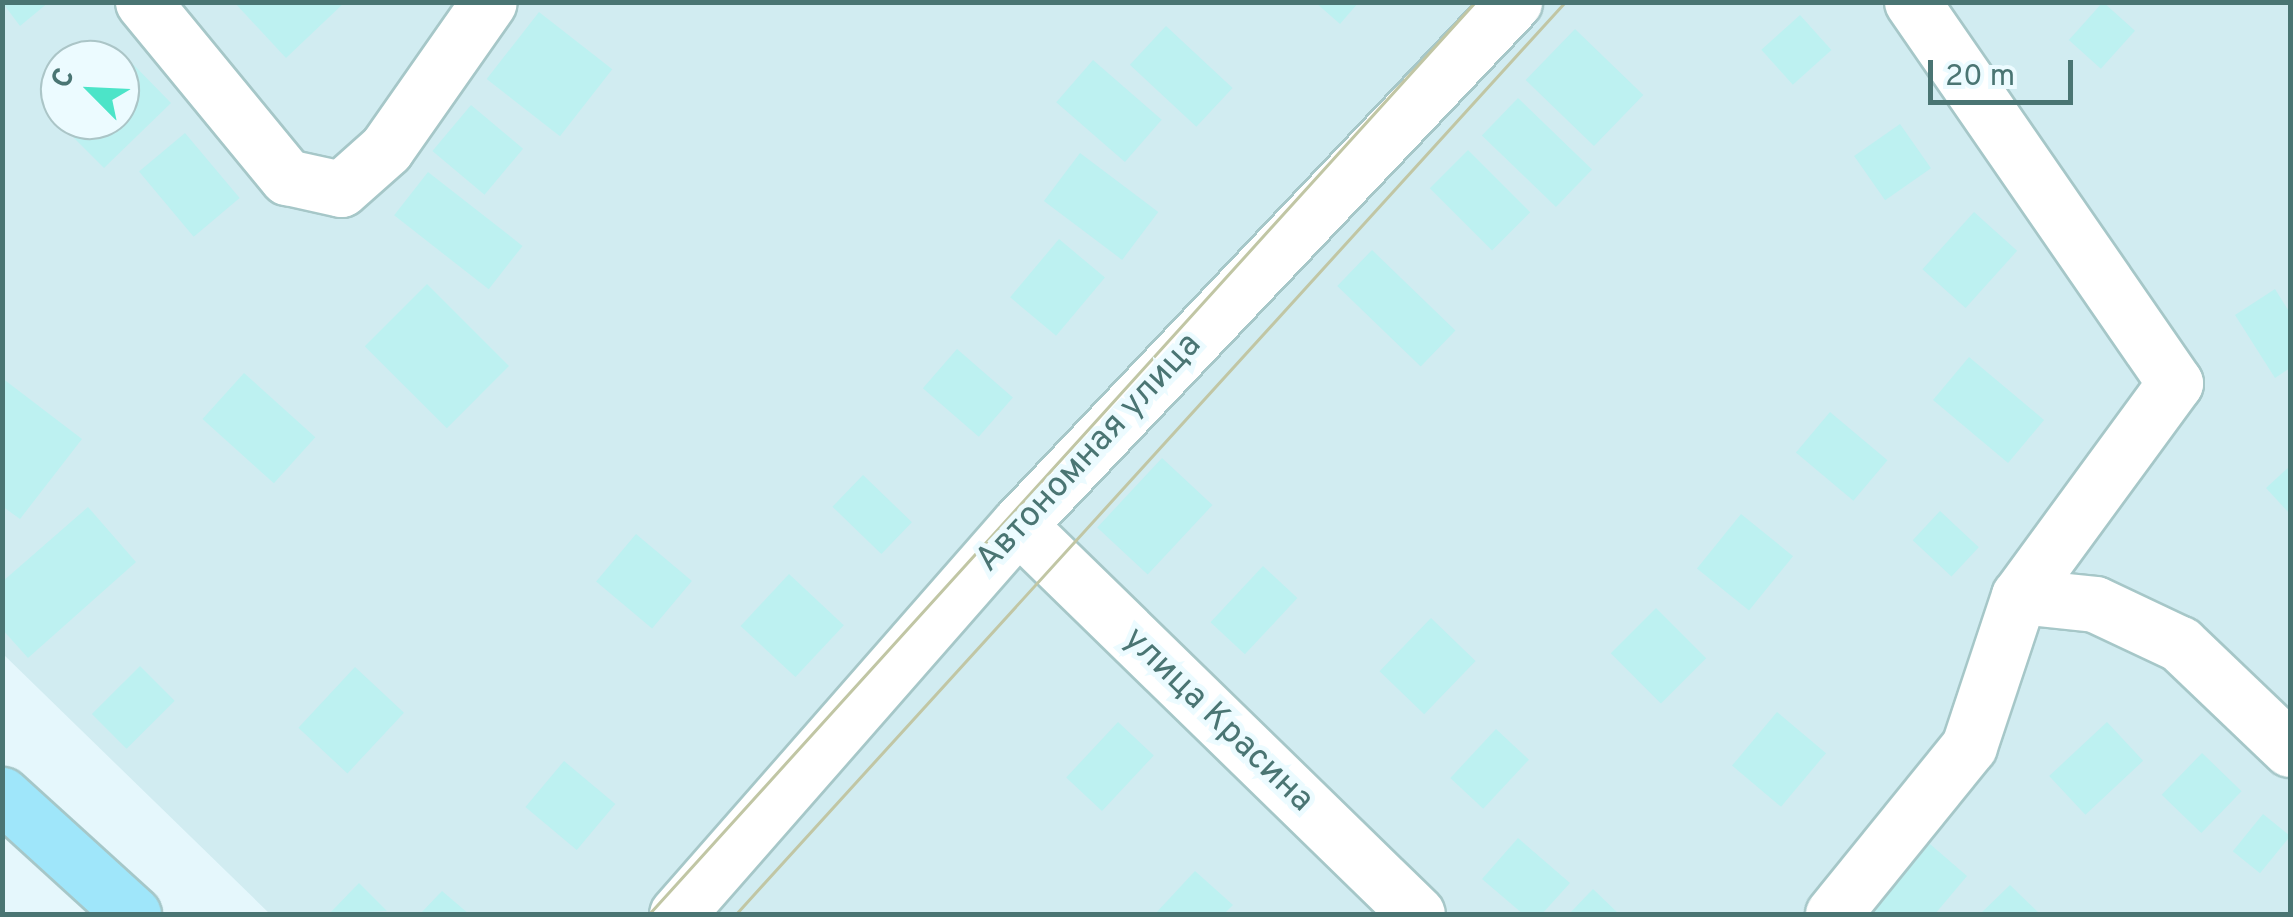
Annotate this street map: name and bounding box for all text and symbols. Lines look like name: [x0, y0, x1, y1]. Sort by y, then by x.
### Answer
north arrow: [40, 40, 140, 140]
scale bar: [1933, 40, 2078, 102]
text: 20 m: [1945, 59, 2015, 96]
text: С: [44, 63, 84, 94]
street label: Автономная улица: [967, 325, 1211, 581]
street label: улица Красина: [1114, 619, 1322, 821]

